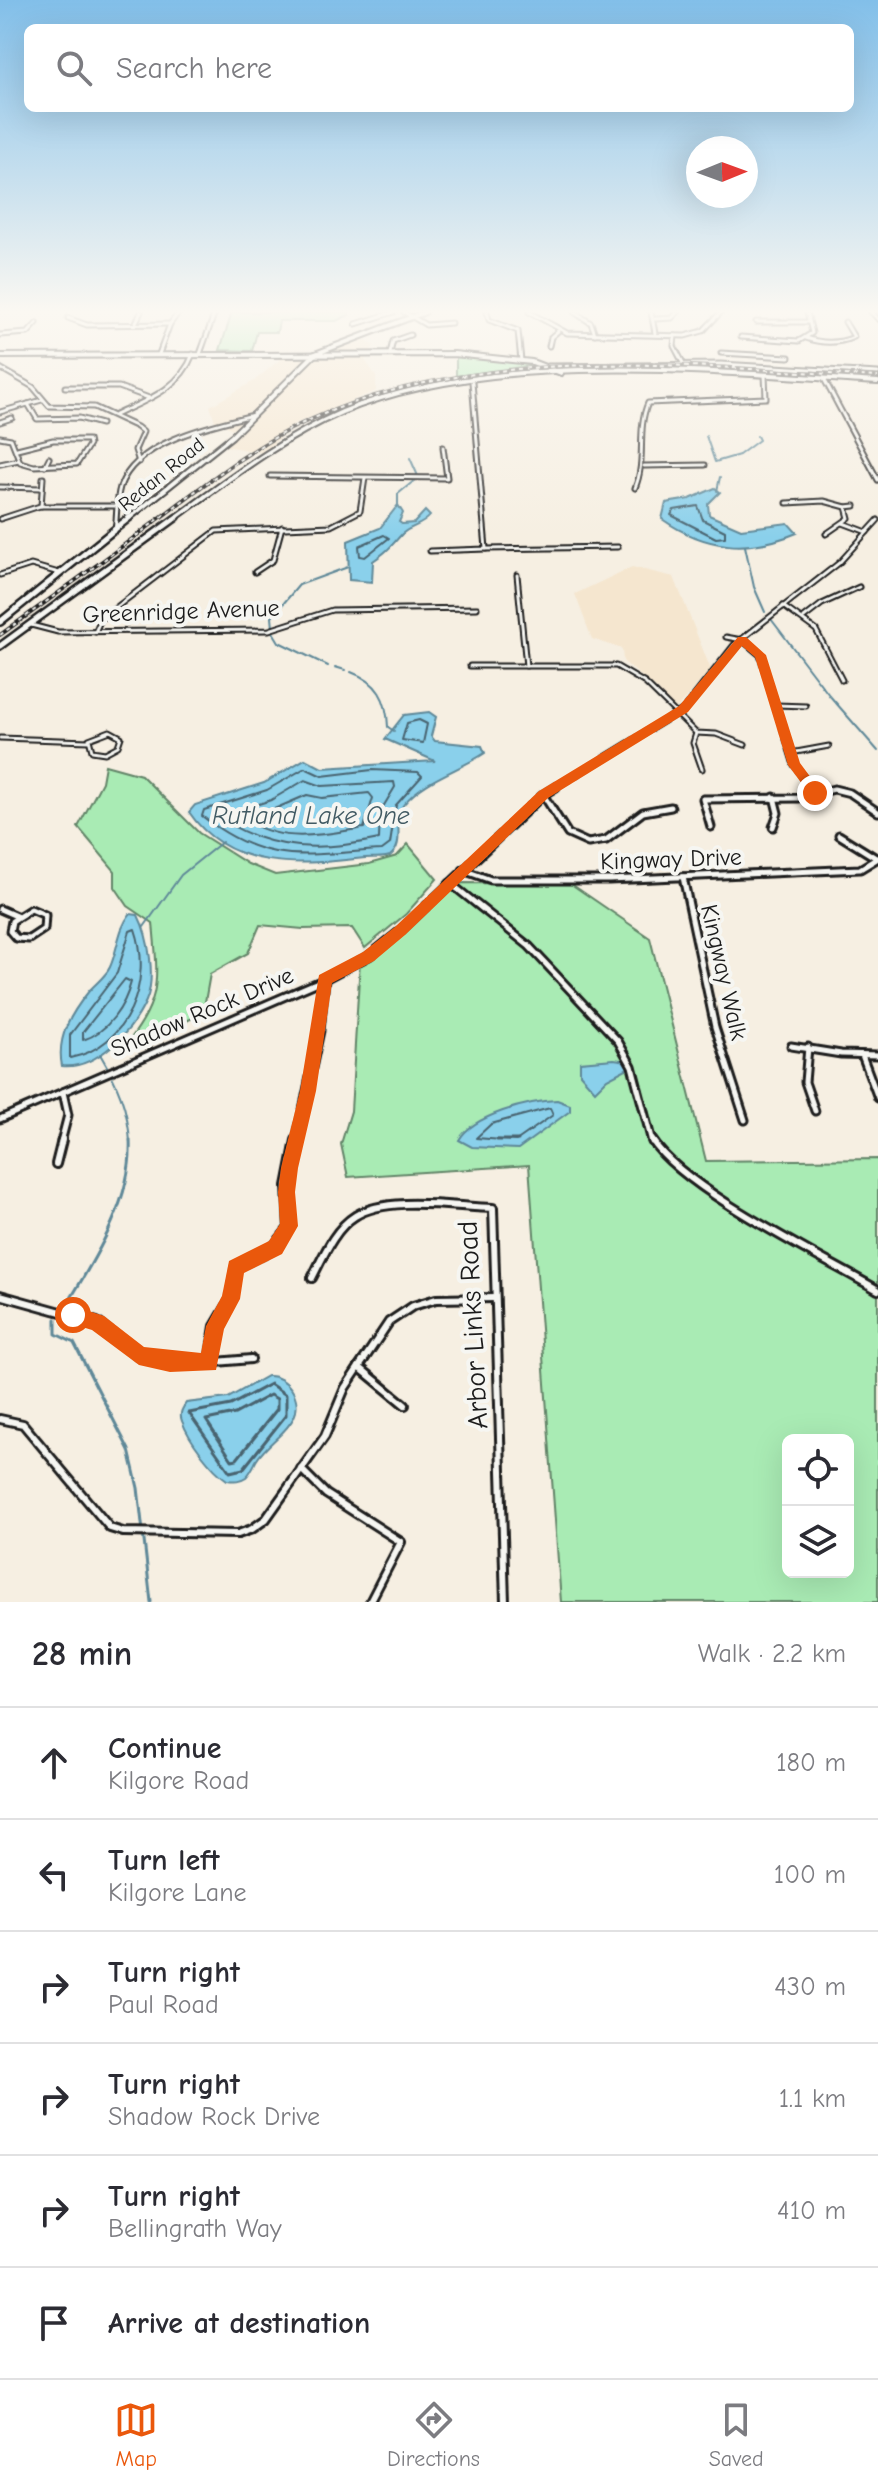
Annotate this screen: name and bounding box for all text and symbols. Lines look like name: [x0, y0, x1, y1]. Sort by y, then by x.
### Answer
search box: [24, 24, 854, 112]
icon: search: [52, 46, 96, 90]
text: Search here: [116, 51, 272, 86]
north arrow: [686, 136, 758, 208]
street label: Redan Road: [114, 433, 209, 516]
street label: Greenridge Avenue: [82, 594, 280, 628]
route end: [797, 775, 833, 811]
water label: Rutland Lake One: [212, 801, 410, 831]
street label: Kingway Drive: [600, 843, 742, 875]
street label: Kingway Walk: [695, 901, 753, 1043]
street label: Shadow Rock Drive: [106, 961, 298, 1063]
street label: Arbor Links Road: [452, 1220, 494, 1430]
route start: [55, 1297, 91, 1333]
map controls: [782, 1434, 854, 1578]
button: locate: [782, 1434, 854, 1506]
button: layers: [782, 1506, 854, 1578]
text: 28 min: [32, 1634, 132, 1674]
text: Walk · 2.2 km: [698, 1639, 846, 1669]
text: Continue: [108, 1731, 222, 1766]
icon: ahead: [32, 1741, 76, 1785]
text: 180 m: [776, 1748, 846, 1778]
text: Kilgore Road: [108, 1766, 249, 1796]
text: Turn left: [108, 1843, 220, 1878]
icon: left: [32, 1853, 76, 1897]
text: 100 m: [774, 1860, 846, 1890]
text: Kilgore Lane: [108, 1878, 247, 1908]
text: Turn right: [108, 1955, 240, 1990]
icon: right: [32, 1965, 76, 2009]
text: 430 m: [774, 1972, 846, 2002]
text: Paul Road: [108, 1990, 219, 2020]
text: Turn right: [108, 2067, 240, 2102]
icon: right: [32, 2077, 76, 2121]
text: 1.1 km: [779, 2084, 846, 2114]
text: Shadow Rock Drive: [108, 2102, 320, 2132]
text: Turn right: [108, 2179, 240, 2214]
icon: right: [32, 2189, 76, 2233]
text: 410 m: [777, 2196, 846, 2226]
text: Bellingrath Way: [108, 2214, 282, 2244]
icon: arrive: [32, 2301, 76, 2345]
text: Arrive at destination: [108, 2306, 370, 2341]
tab: Map: [114, 2398, 158, 2472]
tab: Directions: [387, 2398, 480, 2472]
tab: Saved: [709, 2398, 764, 2472]

